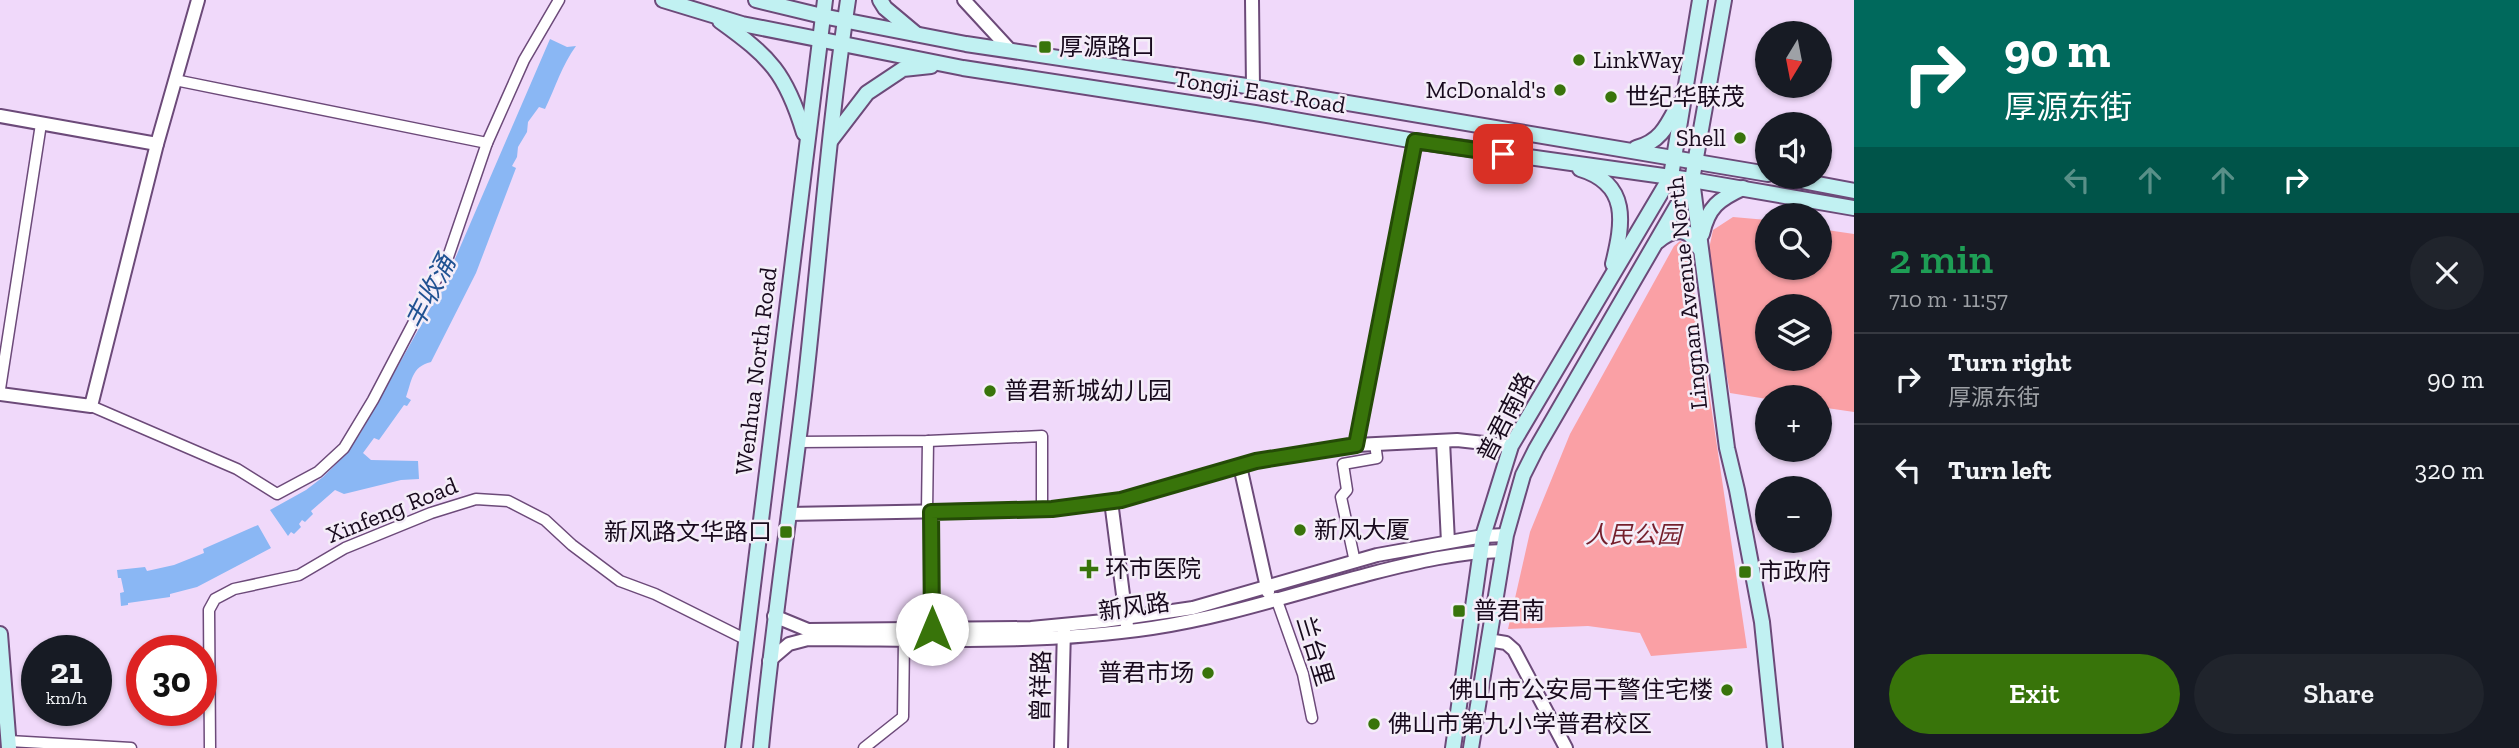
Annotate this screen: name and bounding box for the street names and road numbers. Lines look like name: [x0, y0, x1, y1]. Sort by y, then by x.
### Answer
street label: Tongji East Road: [1172, 64, 1348, 119]
street label: Lingnan Avenue North: [1660, 175, 1713, 411]
street label: Wenhua North Road: [728, 265, 783, 476]
street label: 普君南路: [1471, 367, 1540, 466]
street label: Xinfeng Road: [322, 470, 461, 549]
street label: 新风路: [1096, 587, 1172, 626]
street label: 兰台里: [1291, 612, 1340, 690]
street label: 曾祥路: [1025, 650, 1056, 722]

